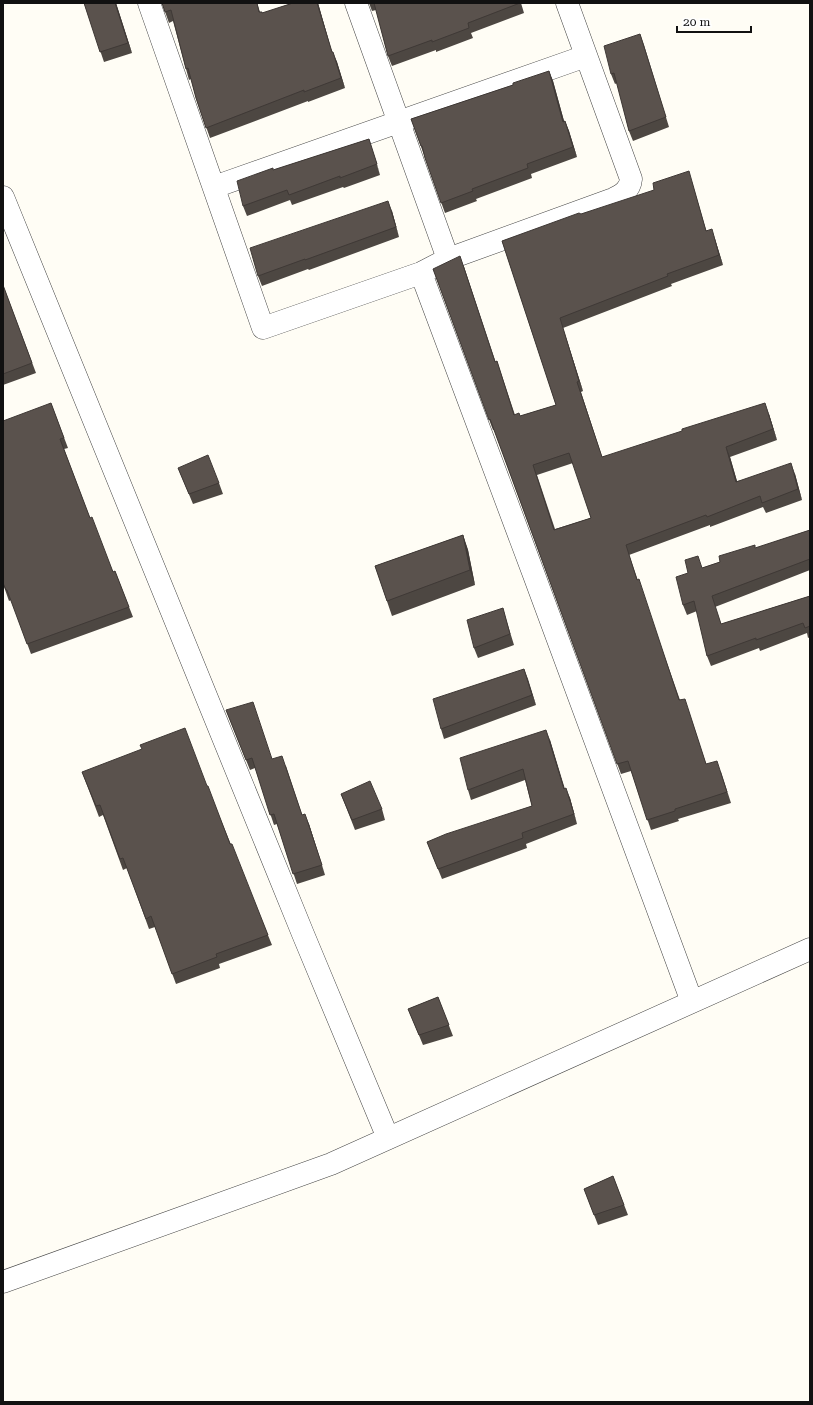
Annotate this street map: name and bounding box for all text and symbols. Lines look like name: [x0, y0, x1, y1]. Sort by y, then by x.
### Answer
scale bar: [677, 8, 751, 34]
text: 20 m: [683, 15, 710, 29]

